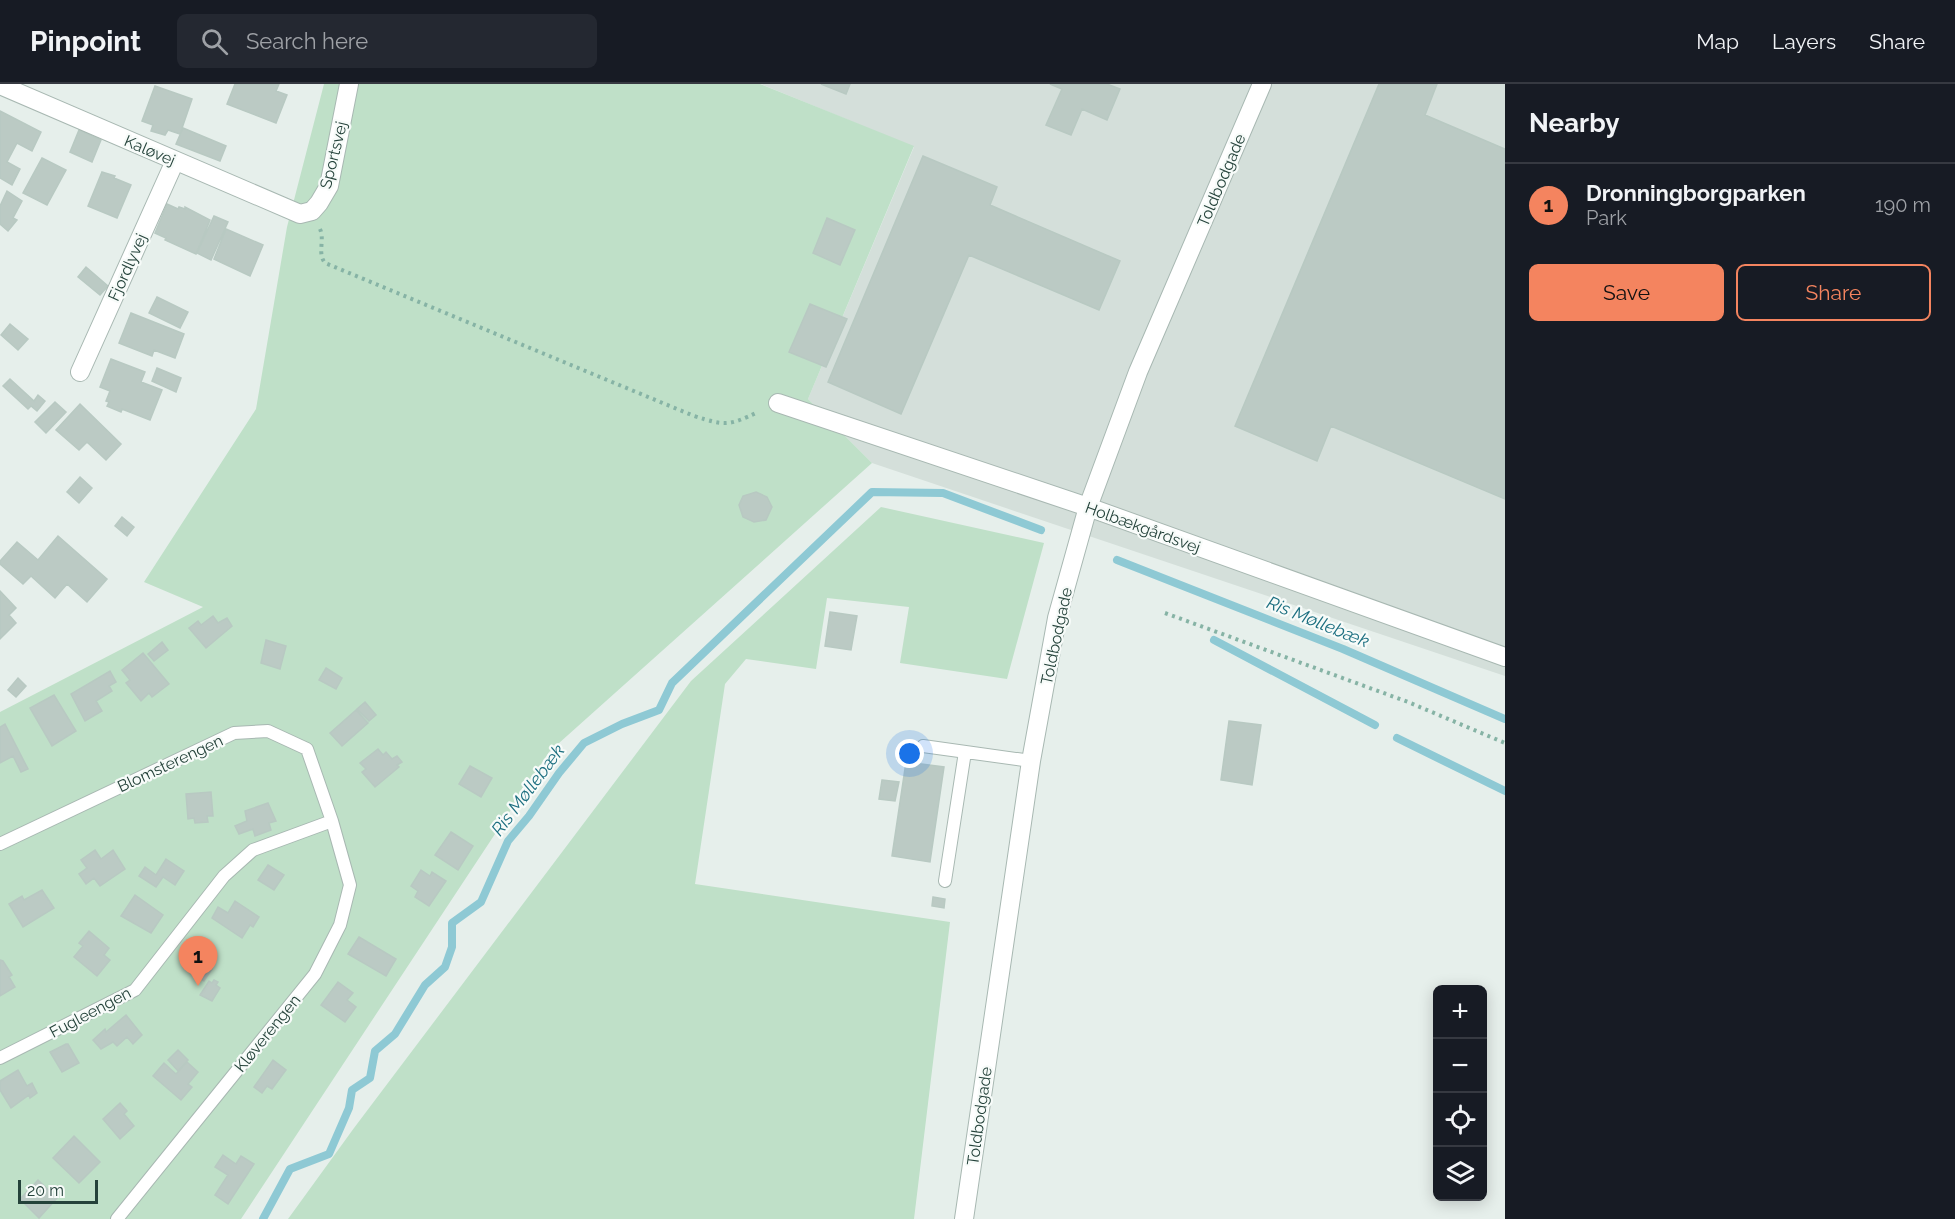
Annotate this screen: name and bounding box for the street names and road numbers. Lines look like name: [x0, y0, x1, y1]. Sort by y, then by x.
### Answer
street label: Sportsvej: [316, 119, 351, 191]
street label: Kaløvej: [121, 131, 178, 170]
street label: Toldbodgade: [1193, 131, 1250, 230]
street label: Fjordlyvej: [104, 231, 151, 304]
street label: Holbækgårdsvej: [1083, 498, 1203, 557]
street label: Toldbodgade: [1037, 586, 1076, 687]
street label: Blomsterengen: [114, 731, 226, 796]
street label: Fugleengen: [46, 983, 134, 1042]
street label: Kløverengen: [230, 991, 304, 1076]
street label: Toldbodgade: [963, 1066, 996, 1166]

